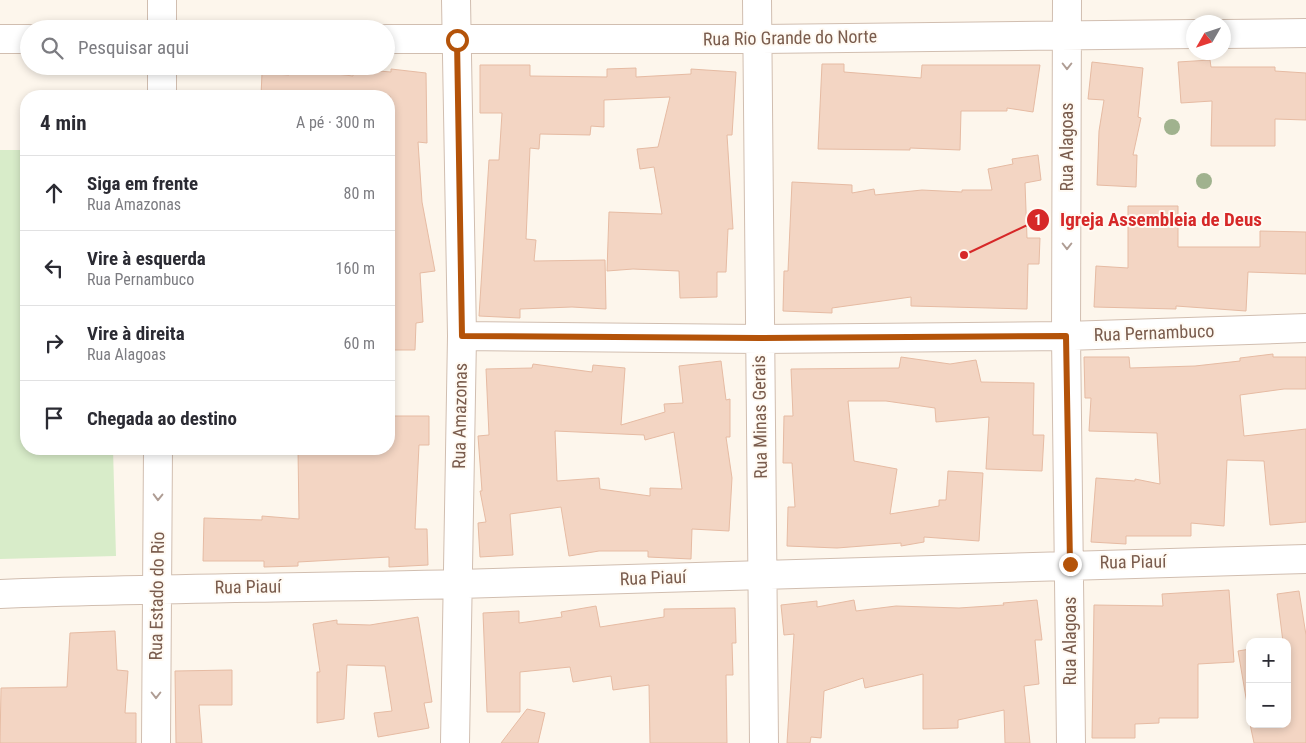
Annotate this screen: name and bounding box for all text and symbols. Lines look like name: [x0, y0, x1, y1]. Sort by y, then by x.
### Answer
north arrow: [1186, 15, 1231, 60]
search box: [20, 20, 395, 75]
street label: Rua Rio Grande do Norte: [703, 25, 877, 50]
route start: [446, 29, 469, 52]
icon: search: [38, 34, 66, 62]
text: Pesquisar aqui: [78, 36, 189, 59]
one-way arrow: [1062, 62, 1072, 70]
street label: Rua Alagoas: [1056, 103, 1077, 191]
text: 4 min: [40, 111, 87, 135]
text: A pé · 300 m: [296, 113, 375, 132]
text: Siga em frente: [87, 172, 198, 195]
icon: ahead: [40, 179, 68, 207]
text: 80 m: [343, 184, 375, 203]
text: Rua Amazonas: [87, 195, 181, 214]
callout: Igreja Assembleia de Deus: [1026, 203, 1272, 237]
text: Igreja Assembleia de Deus: [1060, 208, 1262, 231]
text: 1: [1034, 211, 1042, 229]
one-way arrow: [1062, 242, 1072, 250]
text: Vire à esquerda: [87, 247, 206, 270]
icon: left: [40, 254, 68, 282]
text: 160 m: [336, 259, 375, 278]
text: Rua Pernambuco: [87, 270, 194, 289]
street label: Rua Pernambuco: [1093, 320, 1215, 345]
text: Vire à direita: [87, 322, 185, 345]
icon: right: [40, 329, 68, 357]
text: 60 m: [343, 334, 375, 353]
text: Rua Alagoas: [87, 345, 166, 364]
street label: Rua Minas Gerais: [748, 355, 771, 479]
street label: Rua Amazonas: [448, 363, 471, 469]
icon: arrive: [40, 404, 68, 432]
text: Chegada ao destino: [87, 407, 237, 430]
one-way arrow: [153, 494, 163, 502]
street label: Rua Estado do Rio: [145, 531, 168, 661]
street label: Rua Piauí: [1099, 550, 1167, 573]
route end: [1059, 553, 1082, 576]
street label: Rua Piauí: [619, 566, 687, 589]
street label: Rua Piauí: [214, 575, 282, 598]
street label: Rua Alagoas: [1059, 597, 1080, 685]
map controls: [1246, 638, 1291, 728]
button: +: [1246, 638, 1291, 683]
button: −: [1246, 683, 1291, 728]
one-way arrow: [151, 692, 161, 699]

